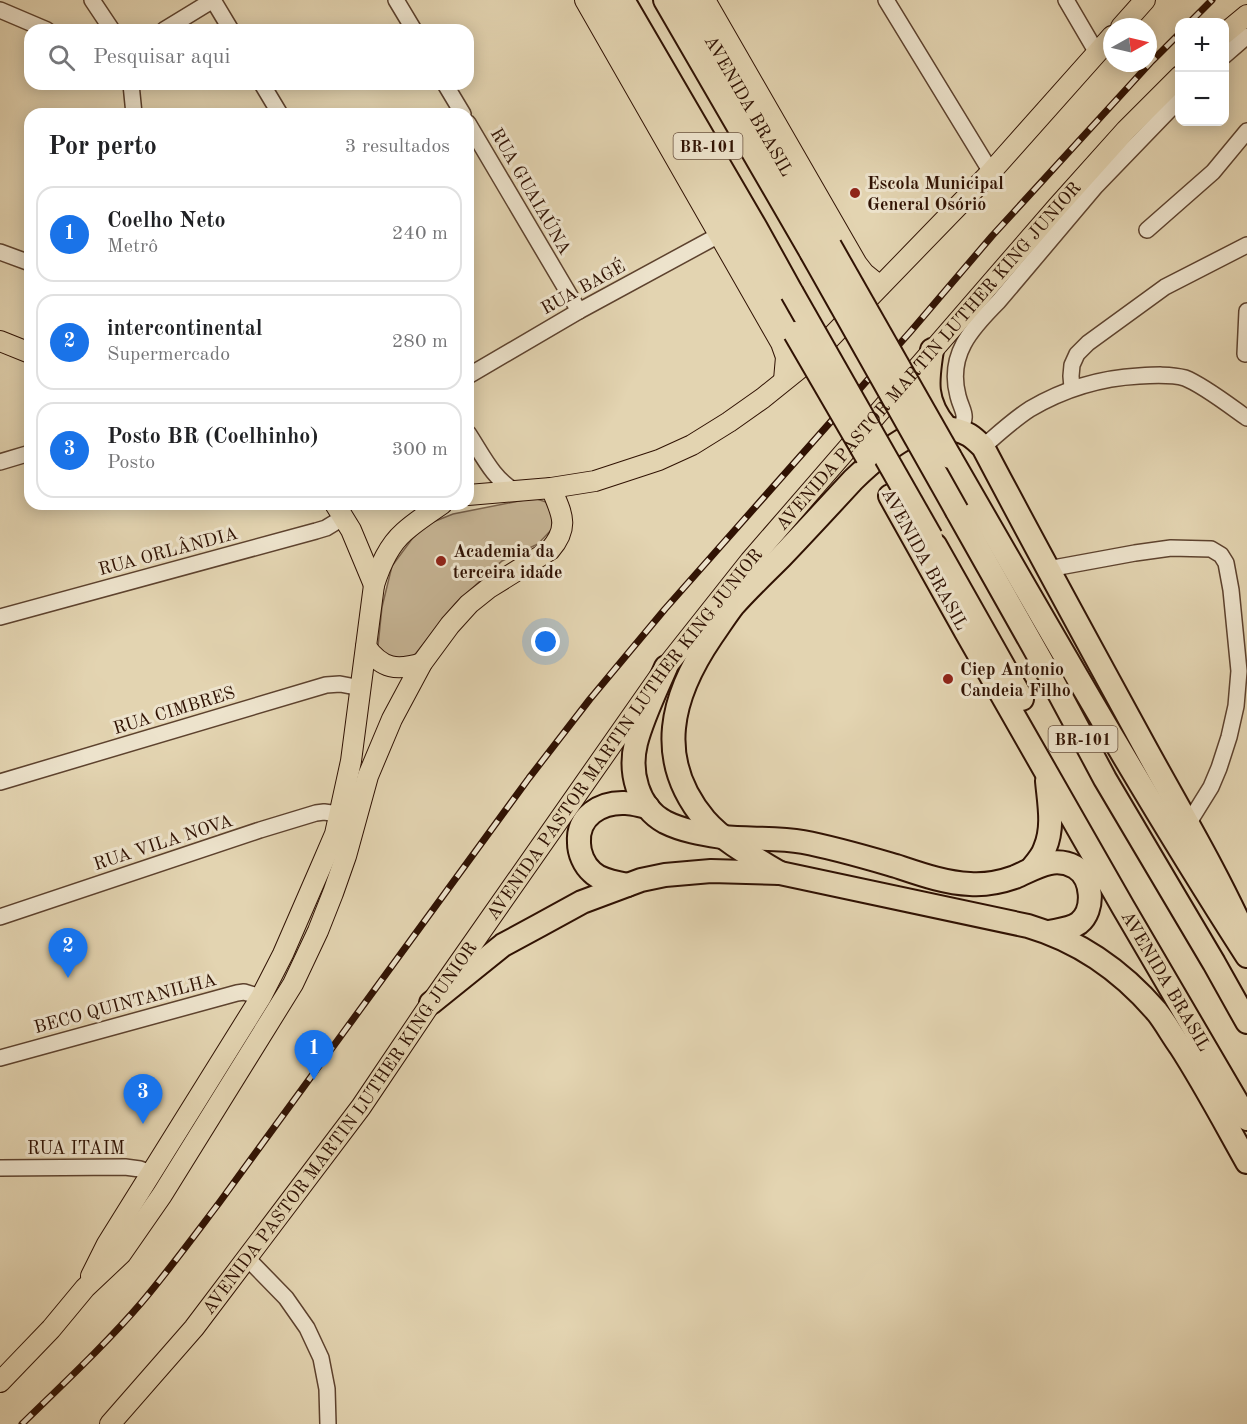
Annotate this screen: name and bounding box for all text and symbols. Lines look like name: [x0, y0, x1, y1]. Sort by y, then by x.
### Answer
north arrow: [1103, 18, 1157, 72]
map controls: [1175, 18, 1229, 126]
button: +: [1175, 18, 1229, 72]
search box: [24, 24, 474, 90]
street label: AVENIDA BRASIL: [701, 33, 796, 180]
icon: search: [45, 41, 78, 74]
text: Pesquisar aqui: [93, 46, 230, 68]
button: −: [1175, 72, 1229, 126]
street label: RUA GUAIAÚNA: [487, 123, 578, 258]
road number: BR-101: [674, 133, 742, 159]
text: Por perto: [48, 134, 157, 160]
text: 3 resultados: [345, 137, 450, 157]
place label: Escola Municipal General Osório: [867, 175, 1004, 214]
street label: AVENIDA PASTOR MARTIN LUTHER KING JUNIOR: [773, 179, 1085, 534]
marker: Escola Municipal General Osório: [848, 186, 862, 200]
text: Coelho Neto: [107, 210, 226, 232]
text: 1: [64, 224, 75, 244]
text: 240 m: [392, 224, 448, 244]
text: Metrô: [107, 237, 158, 257]
street label: RUA BAGÉ: [536, 254, 629, 318]
text: intercontinental: [107, 318, 263, 340]
text: 2: [64, 332, 75, 352]
text: 280 m: [392, 332, 448, 352]
text: Supermercado: [107, 345, 230, 365]
text: Posto BR (Coelhinho): [107, 426, 318, 448]
text: 3: [64, 440, 75, 460]
text: 300 m: [392, 440, 448, 460]
text: Posto: [107, 453, 155, 473]
street label: AVENIDA BRASIL: [878, 486, 971, 633]
street label: RUA ORLÂNDIA: [96, 521, 240, 579]
place label: Academia da terceira idade: [453, 543, 562, 582]
street label: AVENIDA PASTOR MARTIN LUTHER KING JUNIOR: [484, 546, 766, 924]
marker: Academia da terceira idade: [434, 554, 448, 568]
your location: [531, 627, 560, 656]
place label: Ciep Antonio Candeia Filho: [960, 661, 1071, 700]
marker: Ciep Antonio Candeia Filho: [941, 672, 955, 686]
street label: RUA CIMBRES: [111, 684, 237, 738]
road number: BR-101: [1048, 726, 1118, 752]
street label: RUA VILA NOVA: [91, 812, 235, 874]
street label: AVENIDA BRASIL: [1117, 908, 1213, 1055]
pin: 2: [48, 928, 88, 978]
street label: AVENIDA PASTOR MARTIN LUTHER KING JUNIOR: [200, 939, 481, 1318]
street label: BECO QUINTANILHA: [32, 971, 219, 1037]
pin: 1: [294, 1030, 334, 1080]
pin: 3: [124, 1074, 162, 1124]
street label: RUA ITAIM: [27, 1140, 125, 1158]

